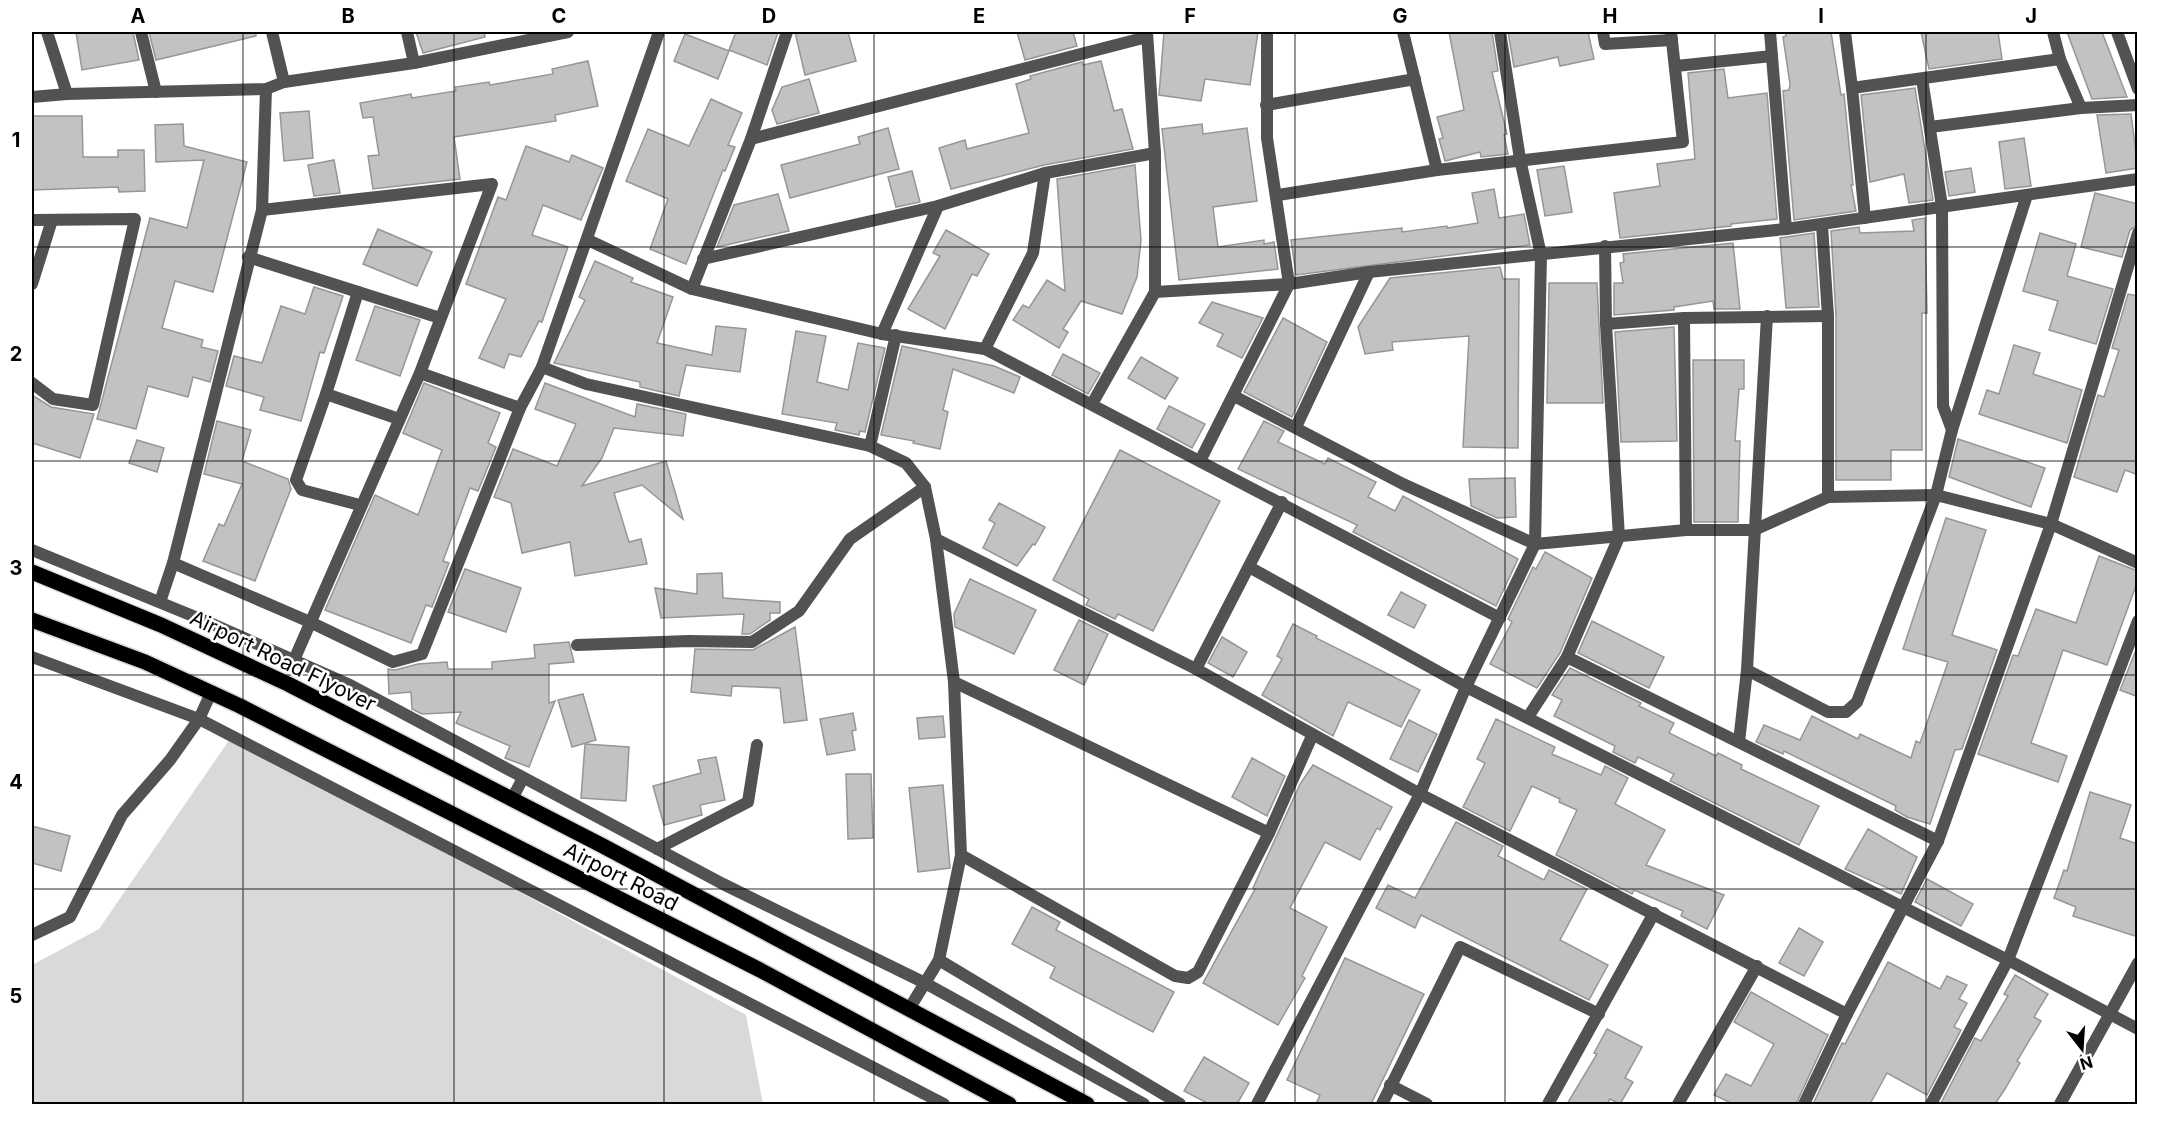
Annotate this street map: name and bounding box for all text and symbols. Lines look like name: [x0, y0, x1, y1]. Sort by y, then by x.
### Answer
text: A: [131, 4, 146, 28]
text: B: [341, 4, 355, 28]
text: C: [552, 4, 566, 28]
text: D: [762, 4, 776, 28]
text: E: [973, 4, 985, 28]
text: F: [1184, 4, 1196, 28]
text: G: [1392, 4, 1408, 28]
text: H: [1603, 4, 1617, 28]
text: I: [1818, 4, 1824, 28]
text: J: [2025, 4, 2037, 28]
text: 1: [12, 128, 20, 152]
text: 2: [10, 342, 22, 366]
text: 3: [10, 556, 22, 580]
street label: Airport Road Flyover: [186, 605, 380, 716]
text: 4: [9, 770, 23, 794]
street label: Airport Road: [560, 837, 683, 916]
text: 5: [10, 984, 22, 1008]
north arrow: [2052, 1019, 2112, 1079]
text: N: [2078, 1052, 2095, 1075]

